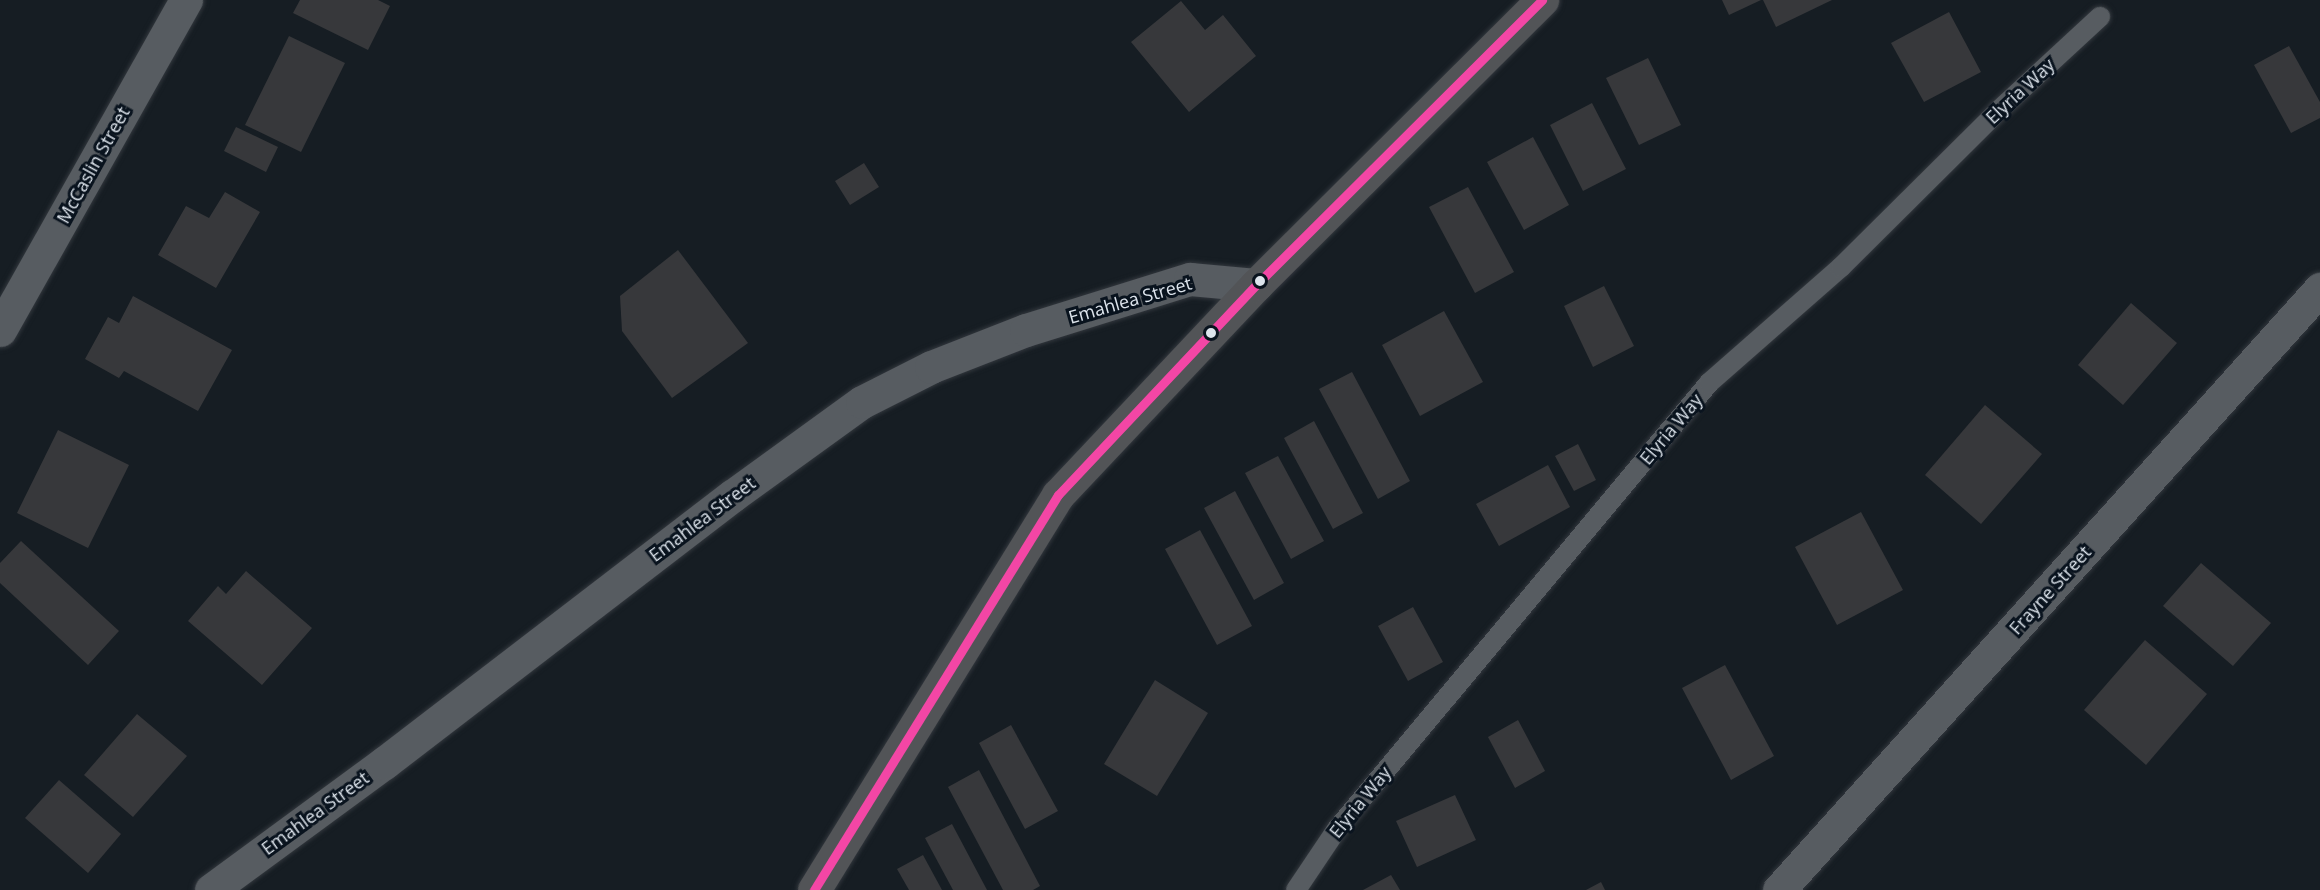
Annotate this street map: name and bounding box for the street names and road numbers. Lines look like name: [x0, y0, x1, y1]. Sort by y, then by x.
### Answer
street label: Elyria Way: [1981, 54, 2059, 128]
street label: McCaslin Street: [52, 103, 134, 227]
street label: Emahlea Street: [1066, 272, 1194, 328]
street label: Elyria Way: [1635, 389, 1707, 469]
street label: Emahlea Street: [645, 472, 759, 566]
street label: Frayne Street: [2005, 541, 2095, 639]
street label: Elyria Way: [1325, 762, 1395, 842]
street label: Emahlea Street: [257, 767, 373, 859]

